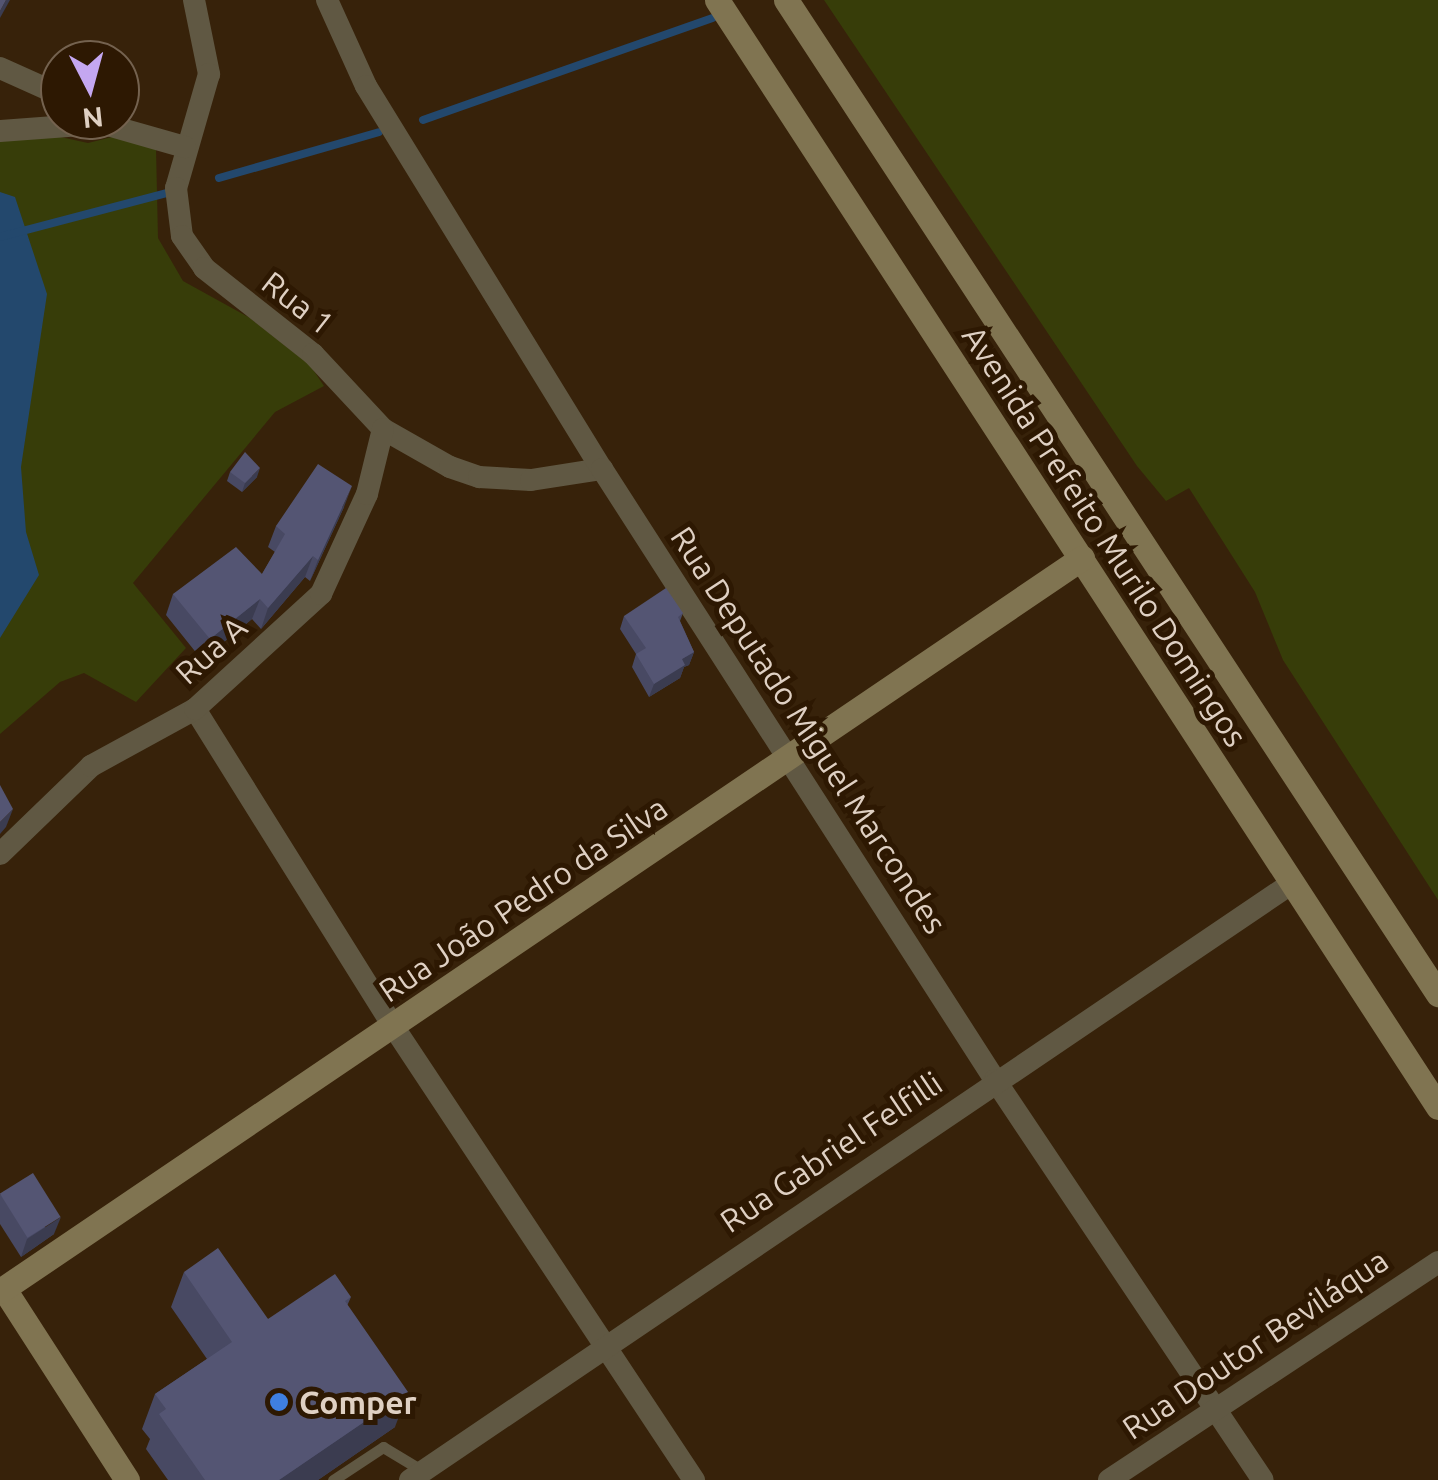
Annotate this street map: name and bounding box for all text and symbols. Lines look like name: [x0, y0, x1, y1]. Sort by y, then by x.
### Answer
north arrow: [40, 40, 140, 140]
text: N: [81, 102, 105, 135]
street label: Rua 1: [255, 263, 341, 343]
street label: Avenida Prefeito Murilo Domingos: [954, 319, 1256, 753]
street label: Rua Deputado Miguel Marcondes: [663, 520, 955, 940]
street label: Rua A: [167, 608, 255, 692]
street label: Rua João Pedro da Silva: [372, 788, 674, 1010]
street label: Rua Gabriel Felfilli: [713, 1064, 949, 1240]
street label: Rua Doutor Beviláqua: [1115, 1241, 1395, 1447]
place label: Comper: [299, 1383, 417, 1421]
marker: Comper: [268, 1391, 290, 1413]

